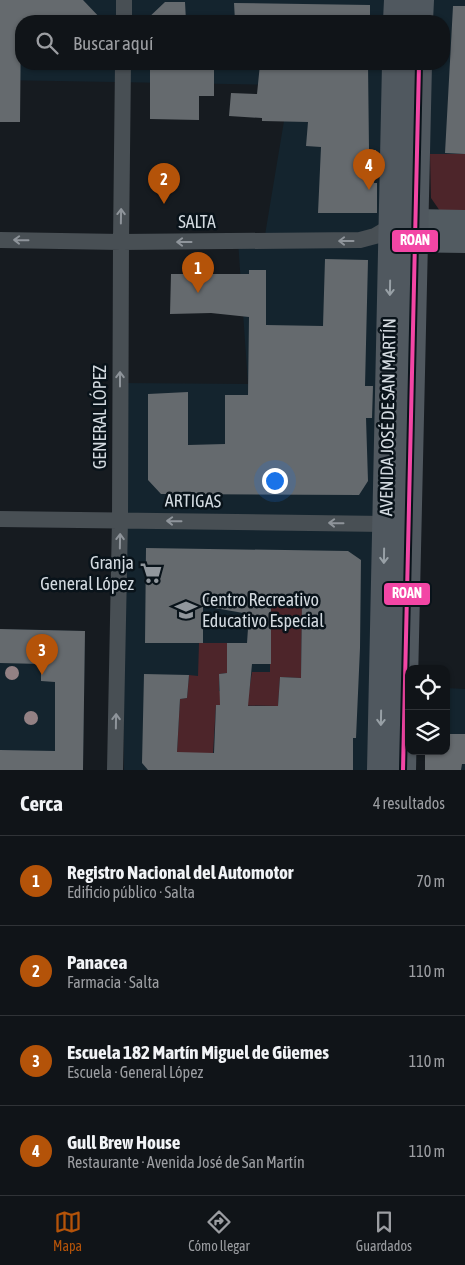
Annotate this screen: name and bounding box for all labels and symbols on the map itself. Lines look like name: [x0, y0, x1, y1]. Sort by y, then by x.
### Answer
pin: 4: [353, 149, 385, 190]
pin: 2: [148, 163, 180, 204]
one-way arrow: [116, 209, 126, 225]
street label: SALTA: [178, 211, 216, 232]
line badge: ROAN: [391, 229, 439, 253]
text: ROAN: [400, 232, 430, 248]
one-way arrow: [13, 235, 30, 245]
one-way arrow: [338, 236, 354, 245]
one-way arrow: [176, 237, 192, 247]
pin: 1: [182, 252, 214, 293]
one-way arrow: [386, 280, 395, 296]
street label: AVENIDA JOSÉ DE SAN MARTÍN: [375, 318, 400, 516]
street label: GENERAL LÓPEZ: [89, 365, 110, 469]
one-way arrow: [115, 371, 125, 388]
your location: [262, 468, 288, 494]
street label: ARTIGAS: [165, 490, 222, 511]
one-way arrow: [166, 516, 182, 526]
one-way arrow: [329, 518, 345, 528]
one-way arrow: [115, 534, 125, 550]
one-way arrow: [380, 547, 389, 563]
place label: Granja General López: [40, 552, 135, 594]
supermarket icon: Granja General López: [138, 560, 164, 586]
line badge: ROAN: [383, 582, 431, 606]
text: ROAN: [392, 585, 422, 601]
place label: Centro Recreativo Educativo Especial: [202, 589, 324, 631]
school or university icon: Centro Recreativo Educativo Especial: [173, 597, 199, 623]
pin: 3: [26, 634, 58, 675]
one-way arrow: [376, 710, 386, 726]
one-way arrow: [111, 714, 121, 730]

